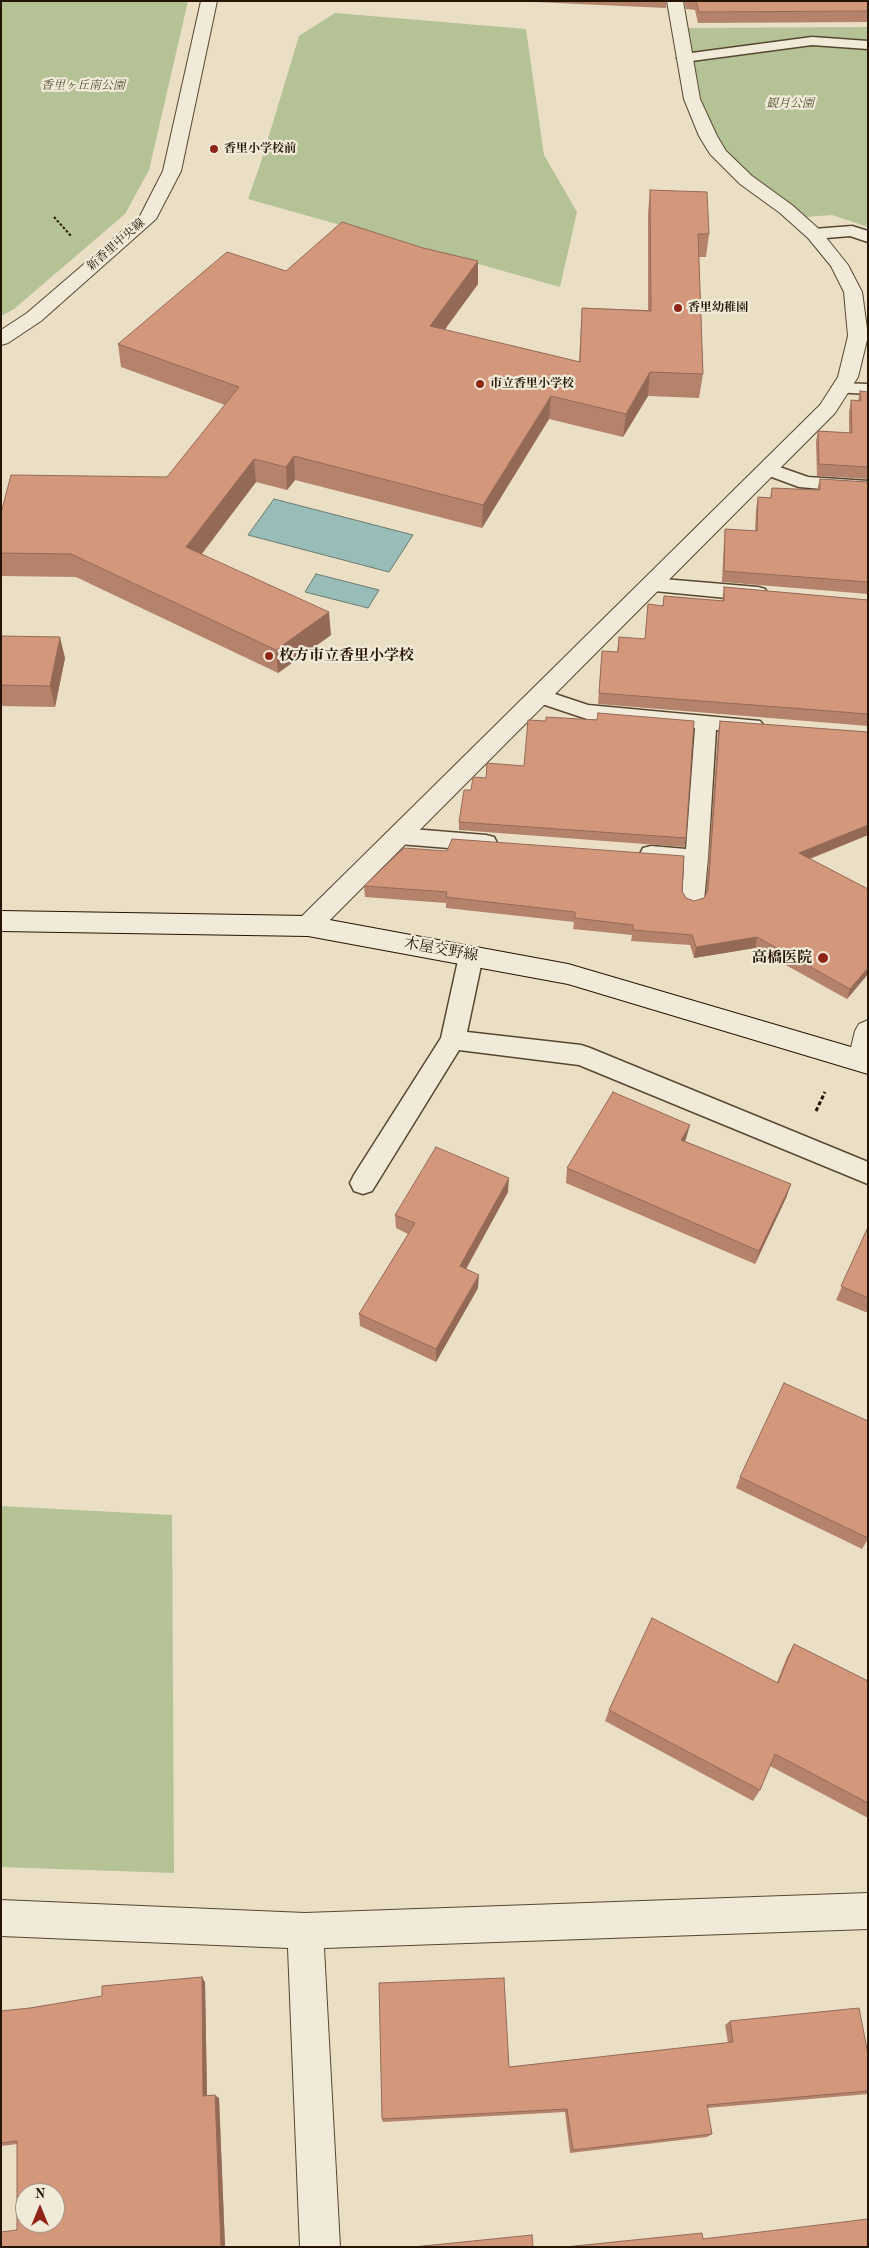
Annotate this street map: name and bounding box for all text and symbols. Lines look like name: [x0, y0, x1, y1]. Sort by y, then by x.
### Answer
park label: 香里ヶ丘南公園: [41, 79, 125, 93]
park label: 観月公園: [766, 97, 814, 111]
place label: 香里小学校前: [224, 142, 296, 156]
marker: 香里小学校前: [208, 143, 220, 155]
street label: 新香里中央線: [84, 216, 148, 274]
place label: 香里幼稚園: [688, 301, 748, 315]
marker: 香里幼稚園: [672, 302, 684, 314]
place label: 市立香里小学校: [490, 377, 574, 391]
marker: 市立香里小学校: [474, 378, 486, 390]
place label: 枚方市立香里小学校: [279, 647, 414, 665]
marker: 枚方市立香里小学校: [263, 650, 275, 662]
street label: 木屋交野線: [403, 935, 479, 965]
place label: 高橋医院: [752, 949, 812, 967]
marker: 高橋医院: [816, 951, 830, 965]
north arrow: [15, 2183, 65, 2233]
text: N: [35, 2187, 45, 2201]

